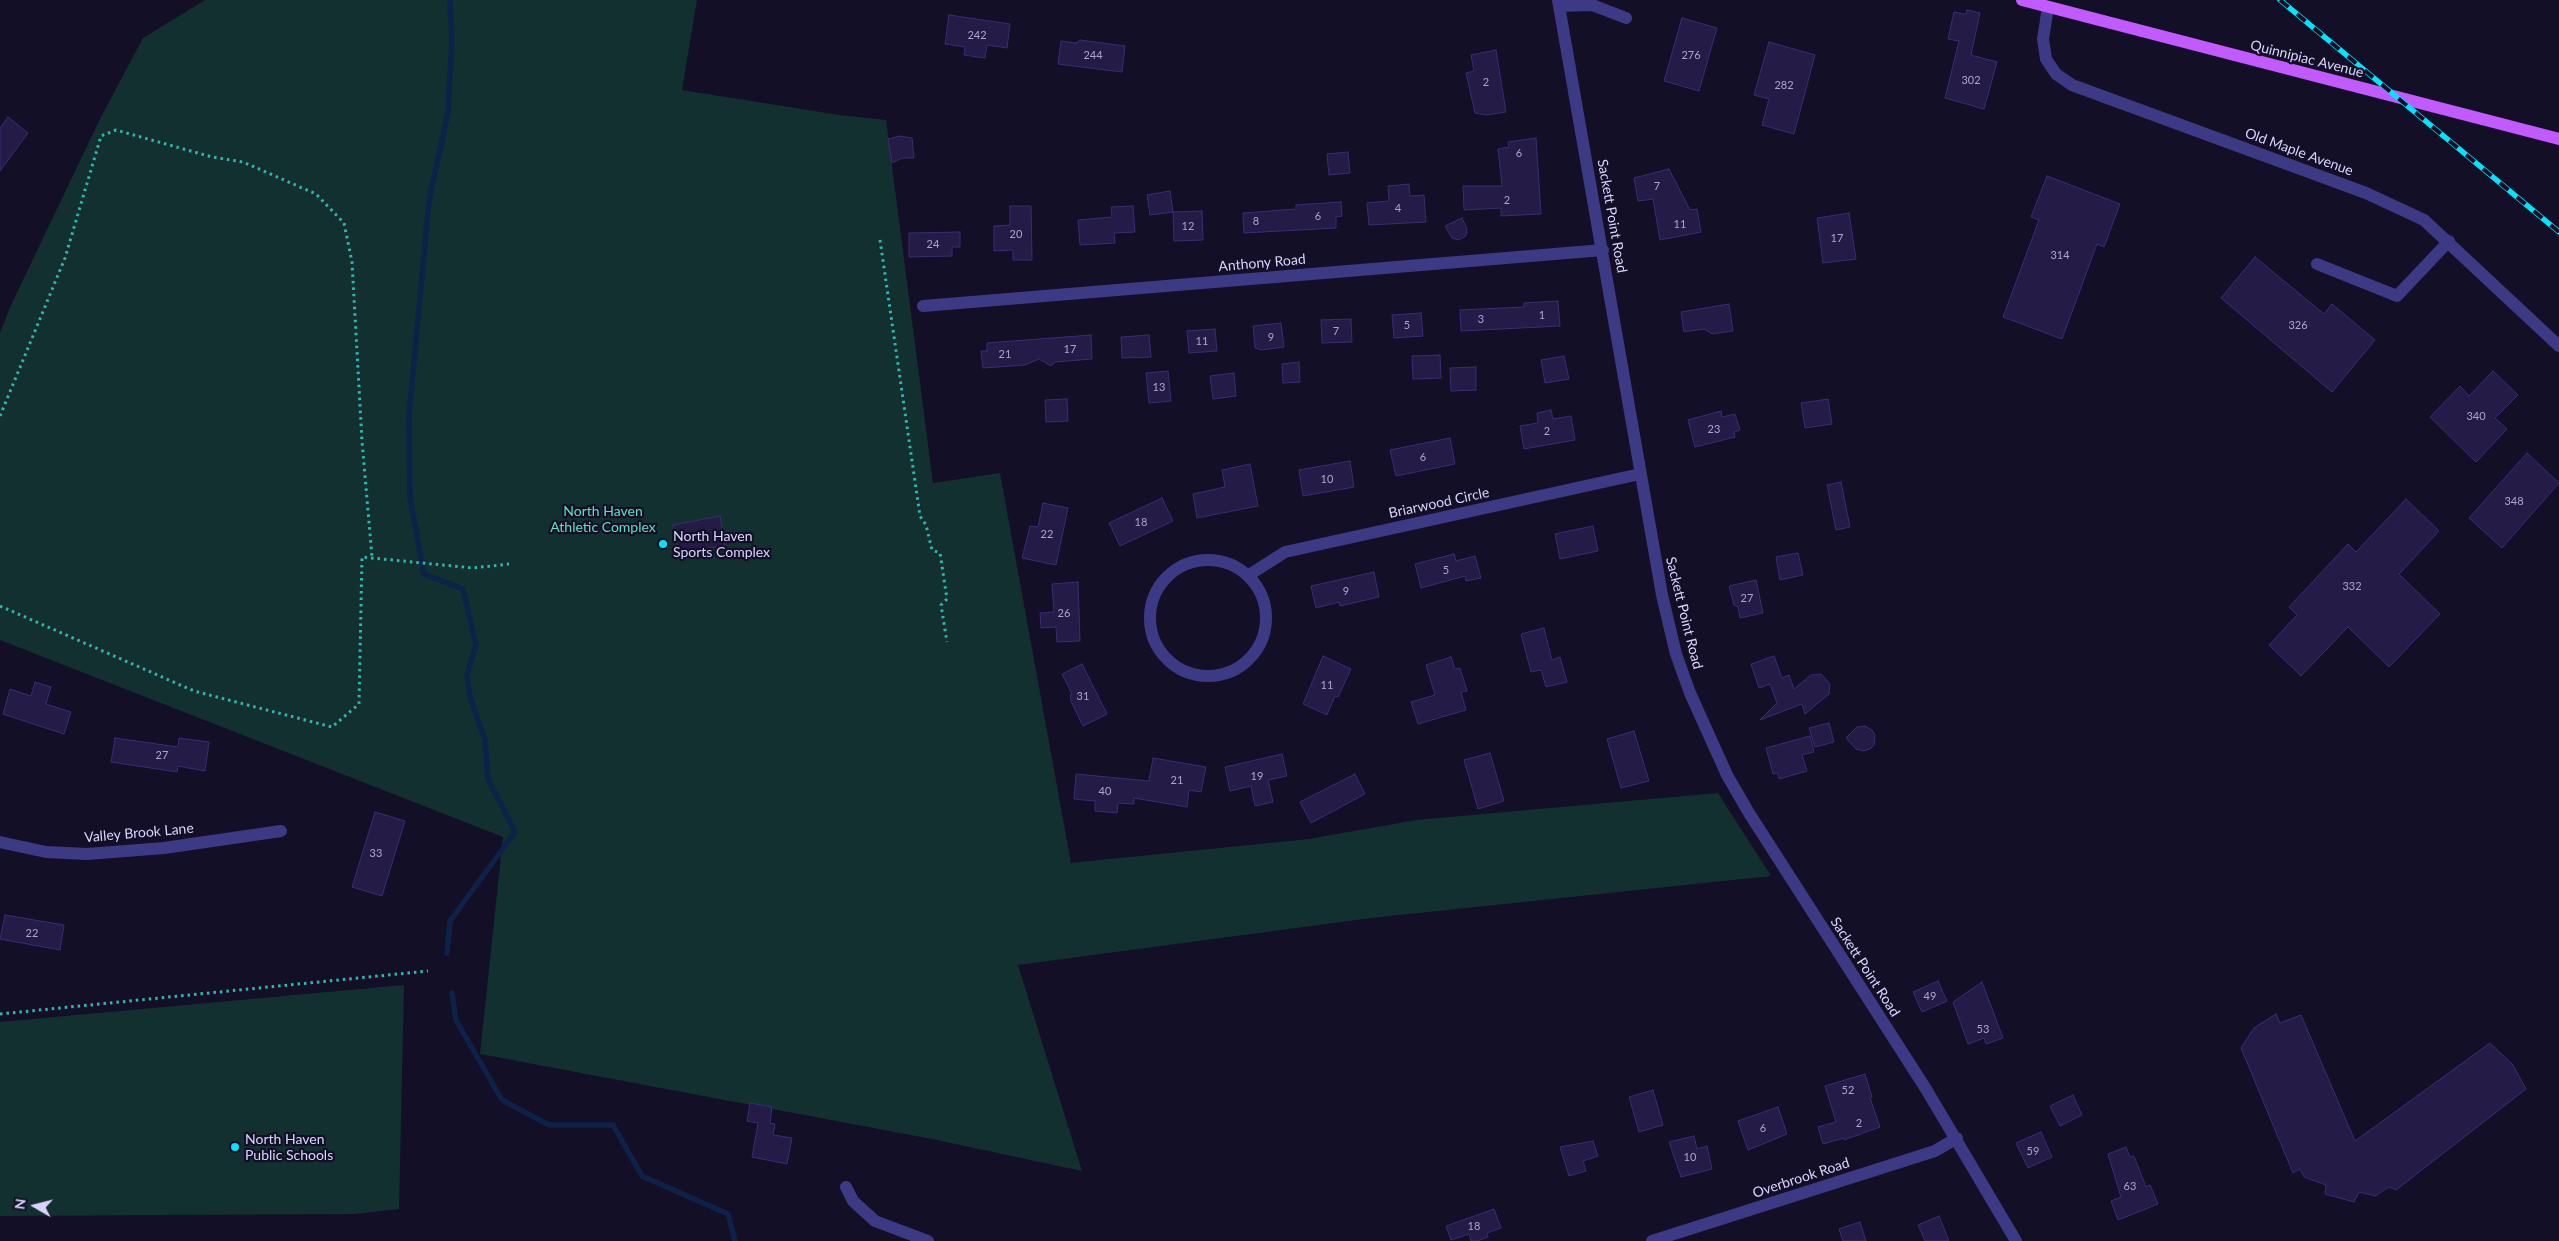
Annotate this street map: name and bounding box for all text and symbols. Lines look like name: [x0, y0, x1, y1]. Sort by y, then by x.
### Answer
house number: 242: [967, 28, 987, 42]
street label: Quinnipiac Avenue: [2249, 37, 2365, 81]
house number: 244: [1083, 48, 1103, 62]
house number: 276: [1681, 48, 1701, 62]
house number: 302: [1961, 73, 1981, 87]
house number: 2: [1483, 75, 1489, 89]
house number: 282: [1774, 78, 1794, 92]
street label: Old Maple Avenue: [2243, 125, 2355, 179]
house number: 6: [1516, 146, 1522, 160]
street label: Sackett Point Road: [1594, 158, 1630, 274]
house number: 7: [1654, 179, 1660, 193]
house number: 2: [1504, 193, 1510, 207]
house number: 4: [1395, 201, 1401, 215]
house number: 6: [1315, 209, 1321, 223]
house number: 8: [1253, 214, 1259, 228]
house number: 11: [1674, 217, 1686, 231]
house number: 12: [1182, 219, 1194, 233]
house number: 20: [1010, 227, 1022, 241]
house number: 17: [1831, 231, 1843, 245]
house number: 24: [927, 237, 939, 251]
house number: 314: [2050, 248, 2070, 262]
street label: Anthony Road: [1218, 251, 1306, 275]
house number: 1: [1539, 308, 1545, 322]
house number: 3: [1478, 312, 1484, 326]
house number: 5: [1404, 318, 1410, 332]
house number: 326: [2288, 318, 2308, 332]
house number: 7: [1333, 324, 1339, 338]
house number: 9: [1268, 330, 1274, 344]
house number: 11: [1196, 334, 1208, 348]
house number: 17: [1064, 342, 1076, 356]
house number: 21: [999, 347, 1011, 361]
house number: 13: [1153, 380, 1165, 394]
house number: 340: [2466, 409, 2486, 423]
house number: 23: [1708, 422, 1720, 436]
house number: 2: [1544, 424, 1550, 438]
house number: 6: [1420, 450, 1426, 464]
house number: 10: [1321, 472, 1333, 486]
street label: Briarwood Circle: [1387, 484, 1491, 522]
house number: 348: [2504, 494, 2524, 508]
park label: North Haven Athletic Complex: [550, 503, 656, 536]
house number: 18: [1135, 515, 1147, 529]
house number: 22: [1041, 527, 1053, 541]
place label: North Haven Sports Complex: [673, 528, 770, 560]
marker: North Haven Sports Complex: [657, 538, 669, 550]
street label: Sackett Point Road: [1662, 555, 1706, 671]
house number: 5: [1443, 563, 1449, 577]
house number: 332: [2342, 579, 2362, 593]
house number: 9: [1343, 584, 1349, 598]
house number: 27: [1741, 591, 1753, 605]
house number: 26: [1058, 606, 1070, 620]
house number: 11: [1321, 678, 1333, 692]
house number: 31: [1077, 689, 1089, 703]
house number: 27: [156, 748, 168, 762]
house number: 19: [1251, 769, 1263, 783]
house number: 21: [1171, 773, 1183, 787]
house number: 40: [1099, 784, 1111, 798]
street label: Valley Brook Lane: [84, 820, 194, 846]
house number: 33: [370, 846, 382, 860]
street label: Sackett Point Road: [1827, 914, 1903, 1020]
house number: 22: [26, 926, 38, 940]
house number: 49: [1924, 989, 1936, 1003]
house number: 53: [1977, 1022, 1989, 1036]
house number: 52: [1842, 1083, 1854, 1097]
house number: 2: [1856, 1116, 1862, 1130]
house number: 6: [1760, 1121, 1766, 1135]
place label: North Haven Public Schools: [245, 1131, 333, 1164]
marker: North Haven Public Schools: [229, 1141, 241, 1153]
house number: 59: [2027, 1144, 2039, 1158]
house number: 10: [1684, 1150, 1696, 1164]
street label: Overbrook Road: [1750, 1154, 1852, 1202]
house number: 63: [2124, 1179, 2136, 1193]
north arrow: [10, 1181, 60, 1231]
text: N: [10, 1197, 29, 1210]
house number: 18: [1468, 1219, 1480, 1233]

